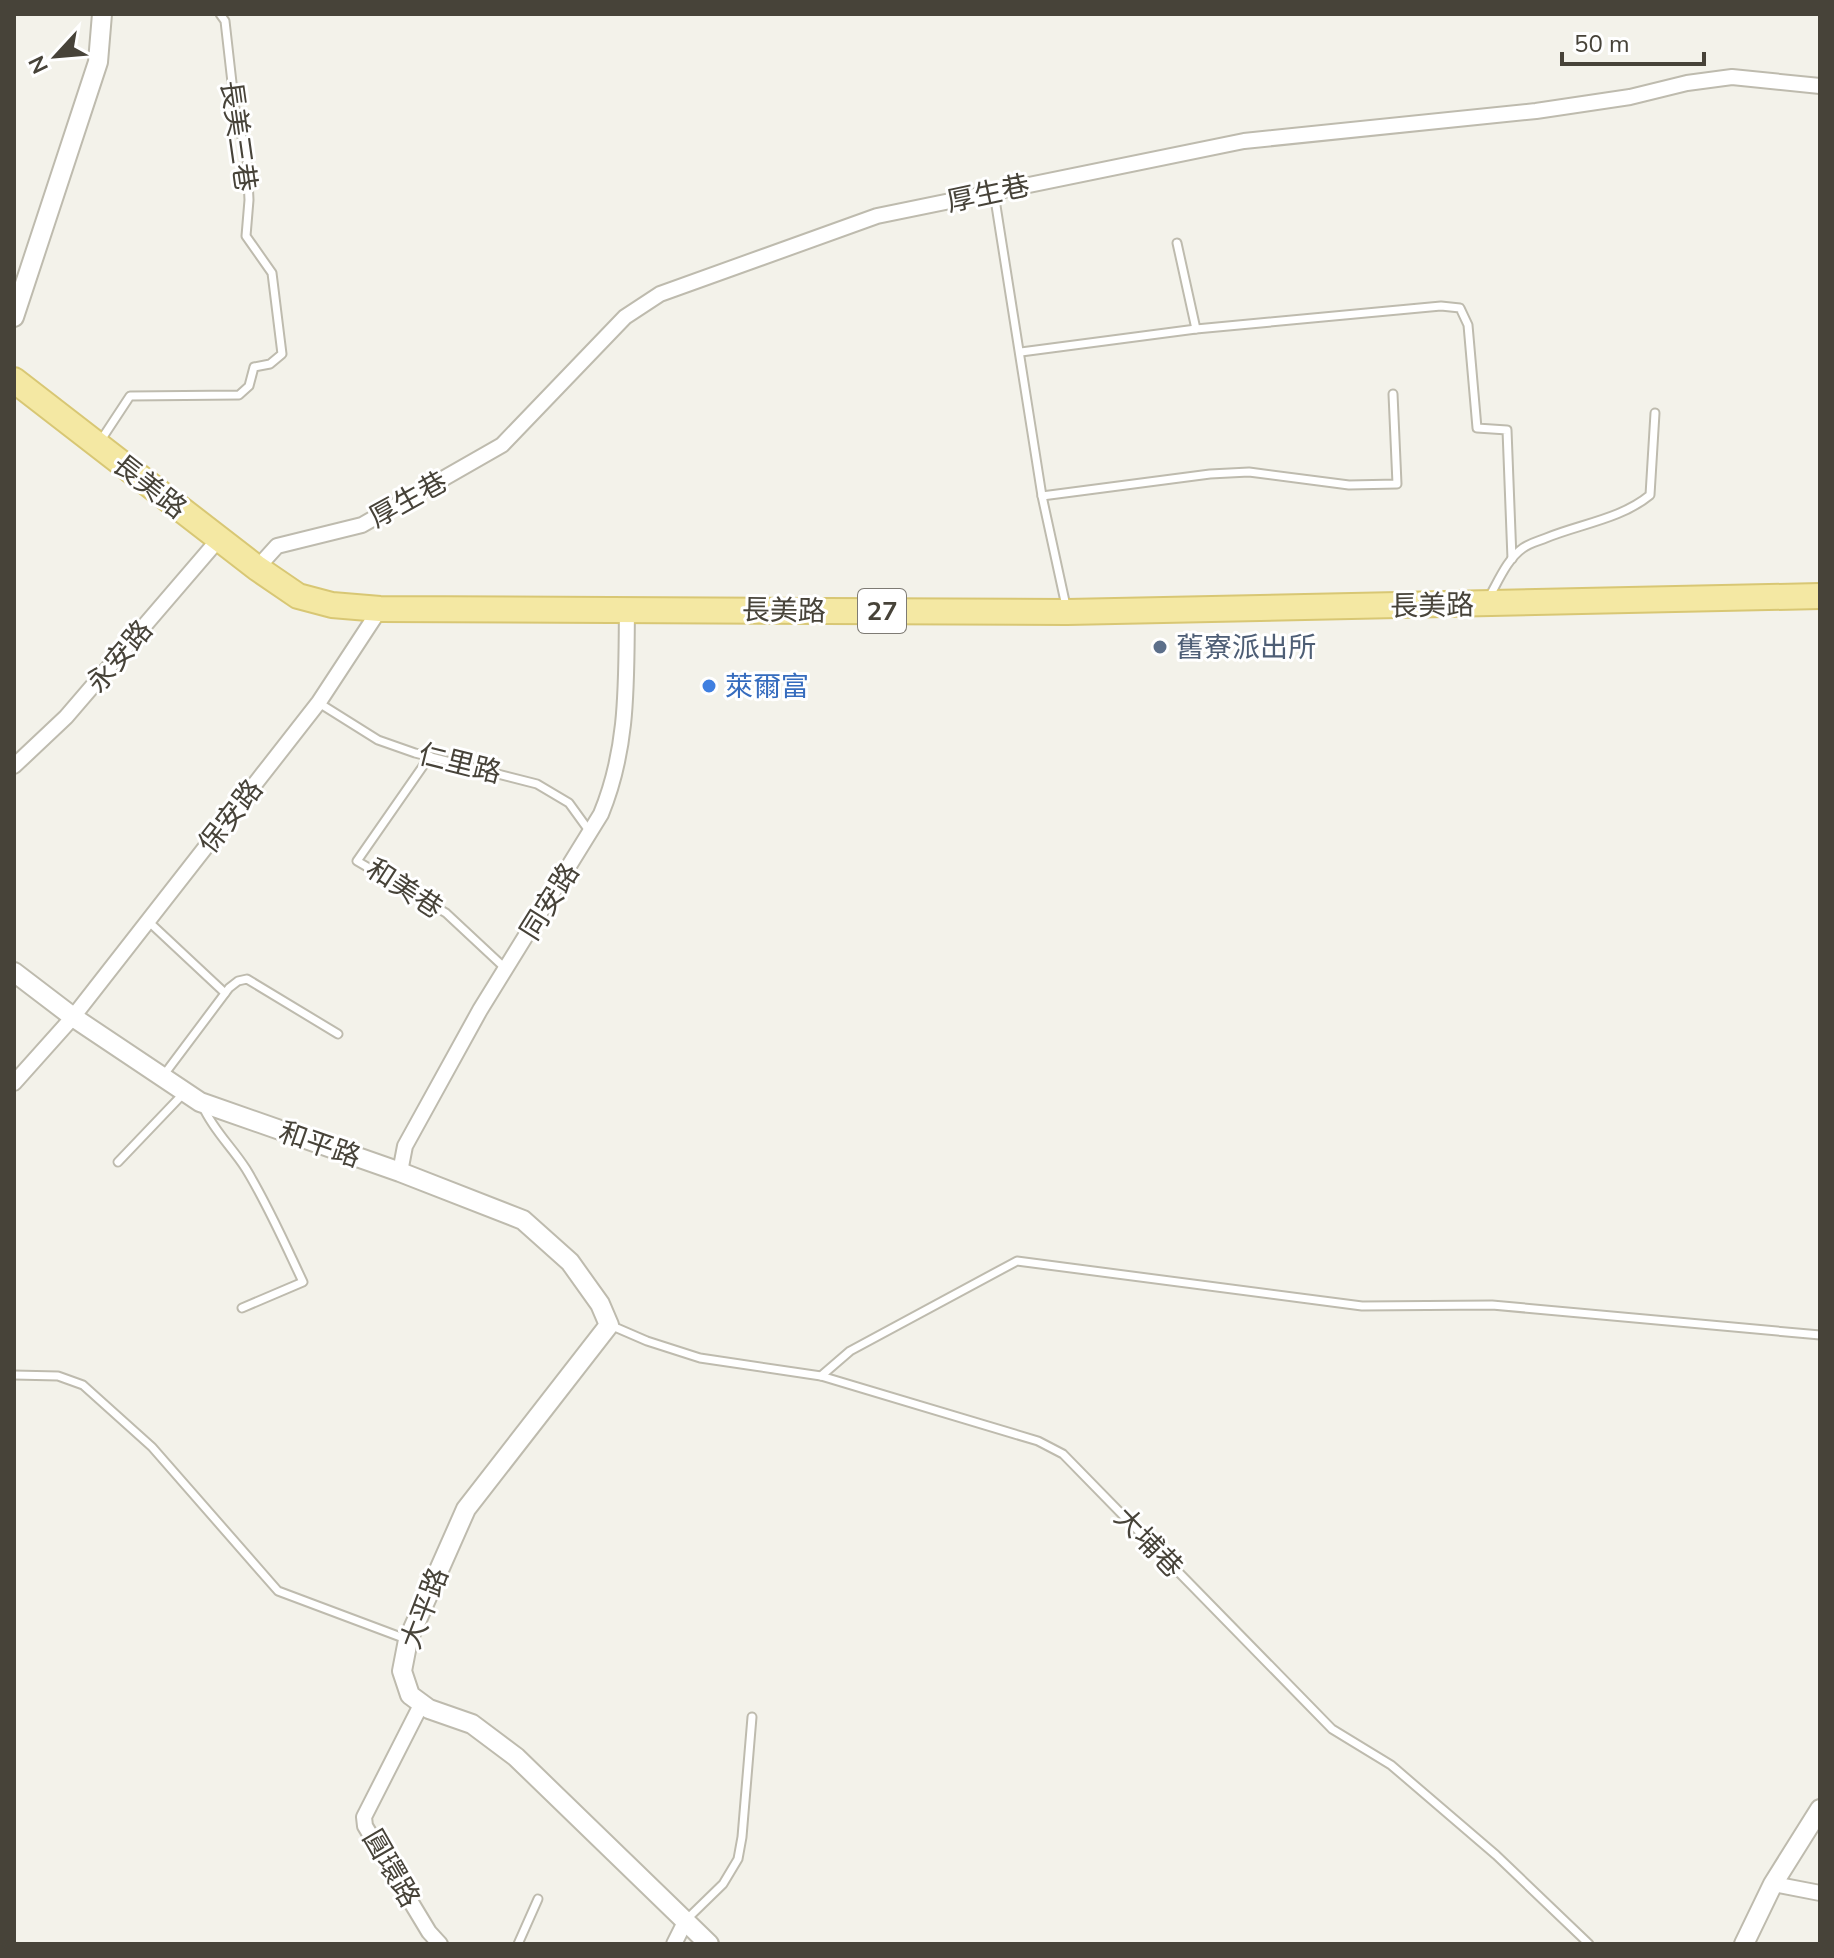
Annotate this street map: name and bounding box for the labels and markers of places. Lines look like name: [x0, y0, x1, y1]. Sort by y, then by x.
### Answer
place label: 舊寮派出所: [1176, 629, 1316, 667]
marker: 舊寮派出所: [1151, 638, 1169, 656]
place label: 萊爾富: [725, 668, 809, 706]
marker: 萊爾富: [700, 677, 718, 695]

